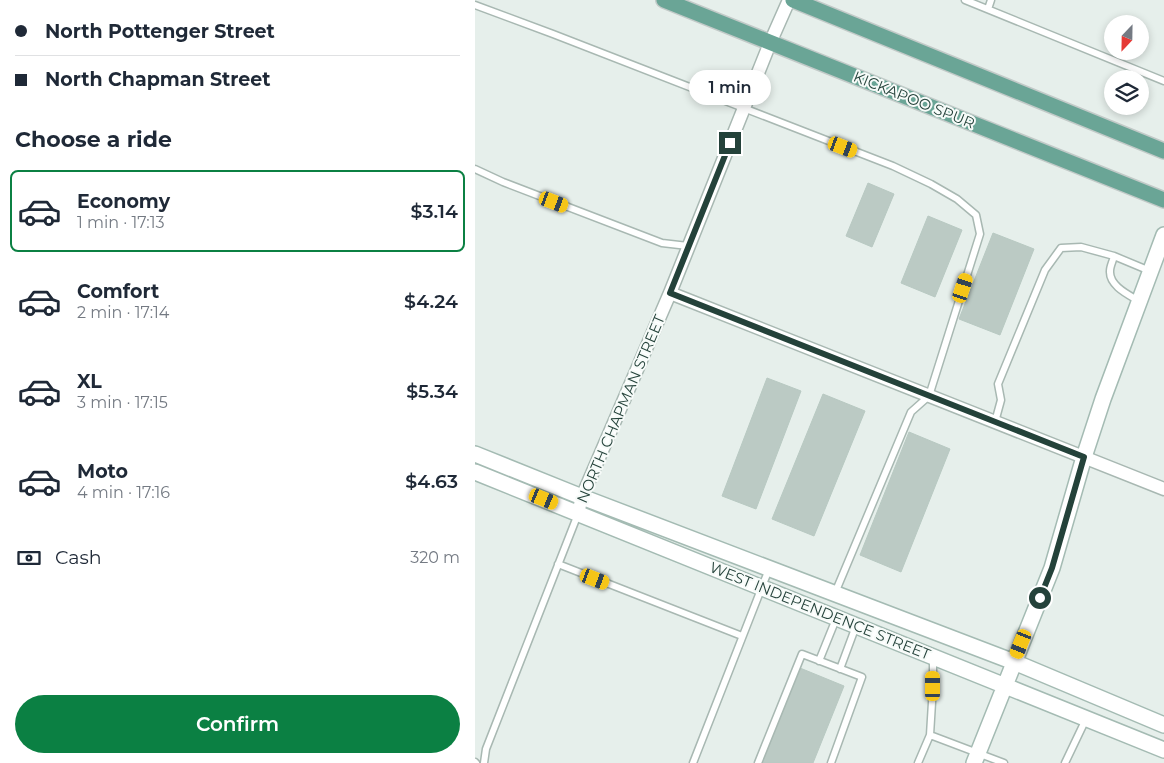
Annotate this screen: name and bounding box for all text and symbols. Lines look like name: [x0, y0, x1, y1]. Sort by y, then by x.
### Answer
north arrow: [1104, 15, 1149, 60]
map controls: [1104, 15, 1149, 115]
text: North Pottenger Street: [45, 20, 275, 43]
street label: KICKAPOO SPUR: [851, 66, 978, 133]
text: North Chapman Street: [45, 68, 271, 91]
callout: 1 min: [689, 70, 771, 106]
button: layers: [1104, 70, 1149, 115]
text: 1 min: [709, 78, 751, 97]
text: Choose a ride: [15, 126, 172, 153]
route end: [719, 132, 741, 154]
car: [826, 135, 859, 159]
icon: car: [17, 189, 62, 234]
text: Economy: [77, 190, 170, 213]
car: [537, 190, 570, 214]
text: $3.14: [411, 200, 458, 223]
text: 1 min · 17:13: [77, 213, 165, 232]
car: [951, 271, 974, 305]
icon: car: [17, 279, 62, 324]
text: Comfort: [77, 280, 159, 303]
text: $4.24: [404, 290, 458, 313]
text: 2 min · 17:14: [77, 303, 169, 322]
street label: NORTH CHAPMAN STREET: [572, 311, 669, 506]
icon: car: [17, 369, 62, 414]
text: XL: [77, 370, 102, 393]
text: $5.34: [406, 380, 458, 403]
text: 3 min · 17:15: [77, 393, 168, 412]
icon: car: [17, 459, 62, 504]
text: Moto: [77, 460, 128, 483]
text: $4.63: [405, 470, 458, 493]
text: 4 min · 17:16: [77, 483, 170, 502]
car: [527, 486, 560, 512]
icon: cash: [15, 544, 43, 572]
text: Cash: [55, 546, 102, 569]
text: 320 m: [410, 548, 460, 567]
street label: WEST INDEPENDENCE STREET: [707, 557, 934, 664]
car: [578, 567, 611, 591]
route start: [1029, 587, 1051, 609]
car: [1008, 627, 1033, 661]
car: [925, 671, 940, 701]
button: Confirm: [15, 695, 460, 753]

